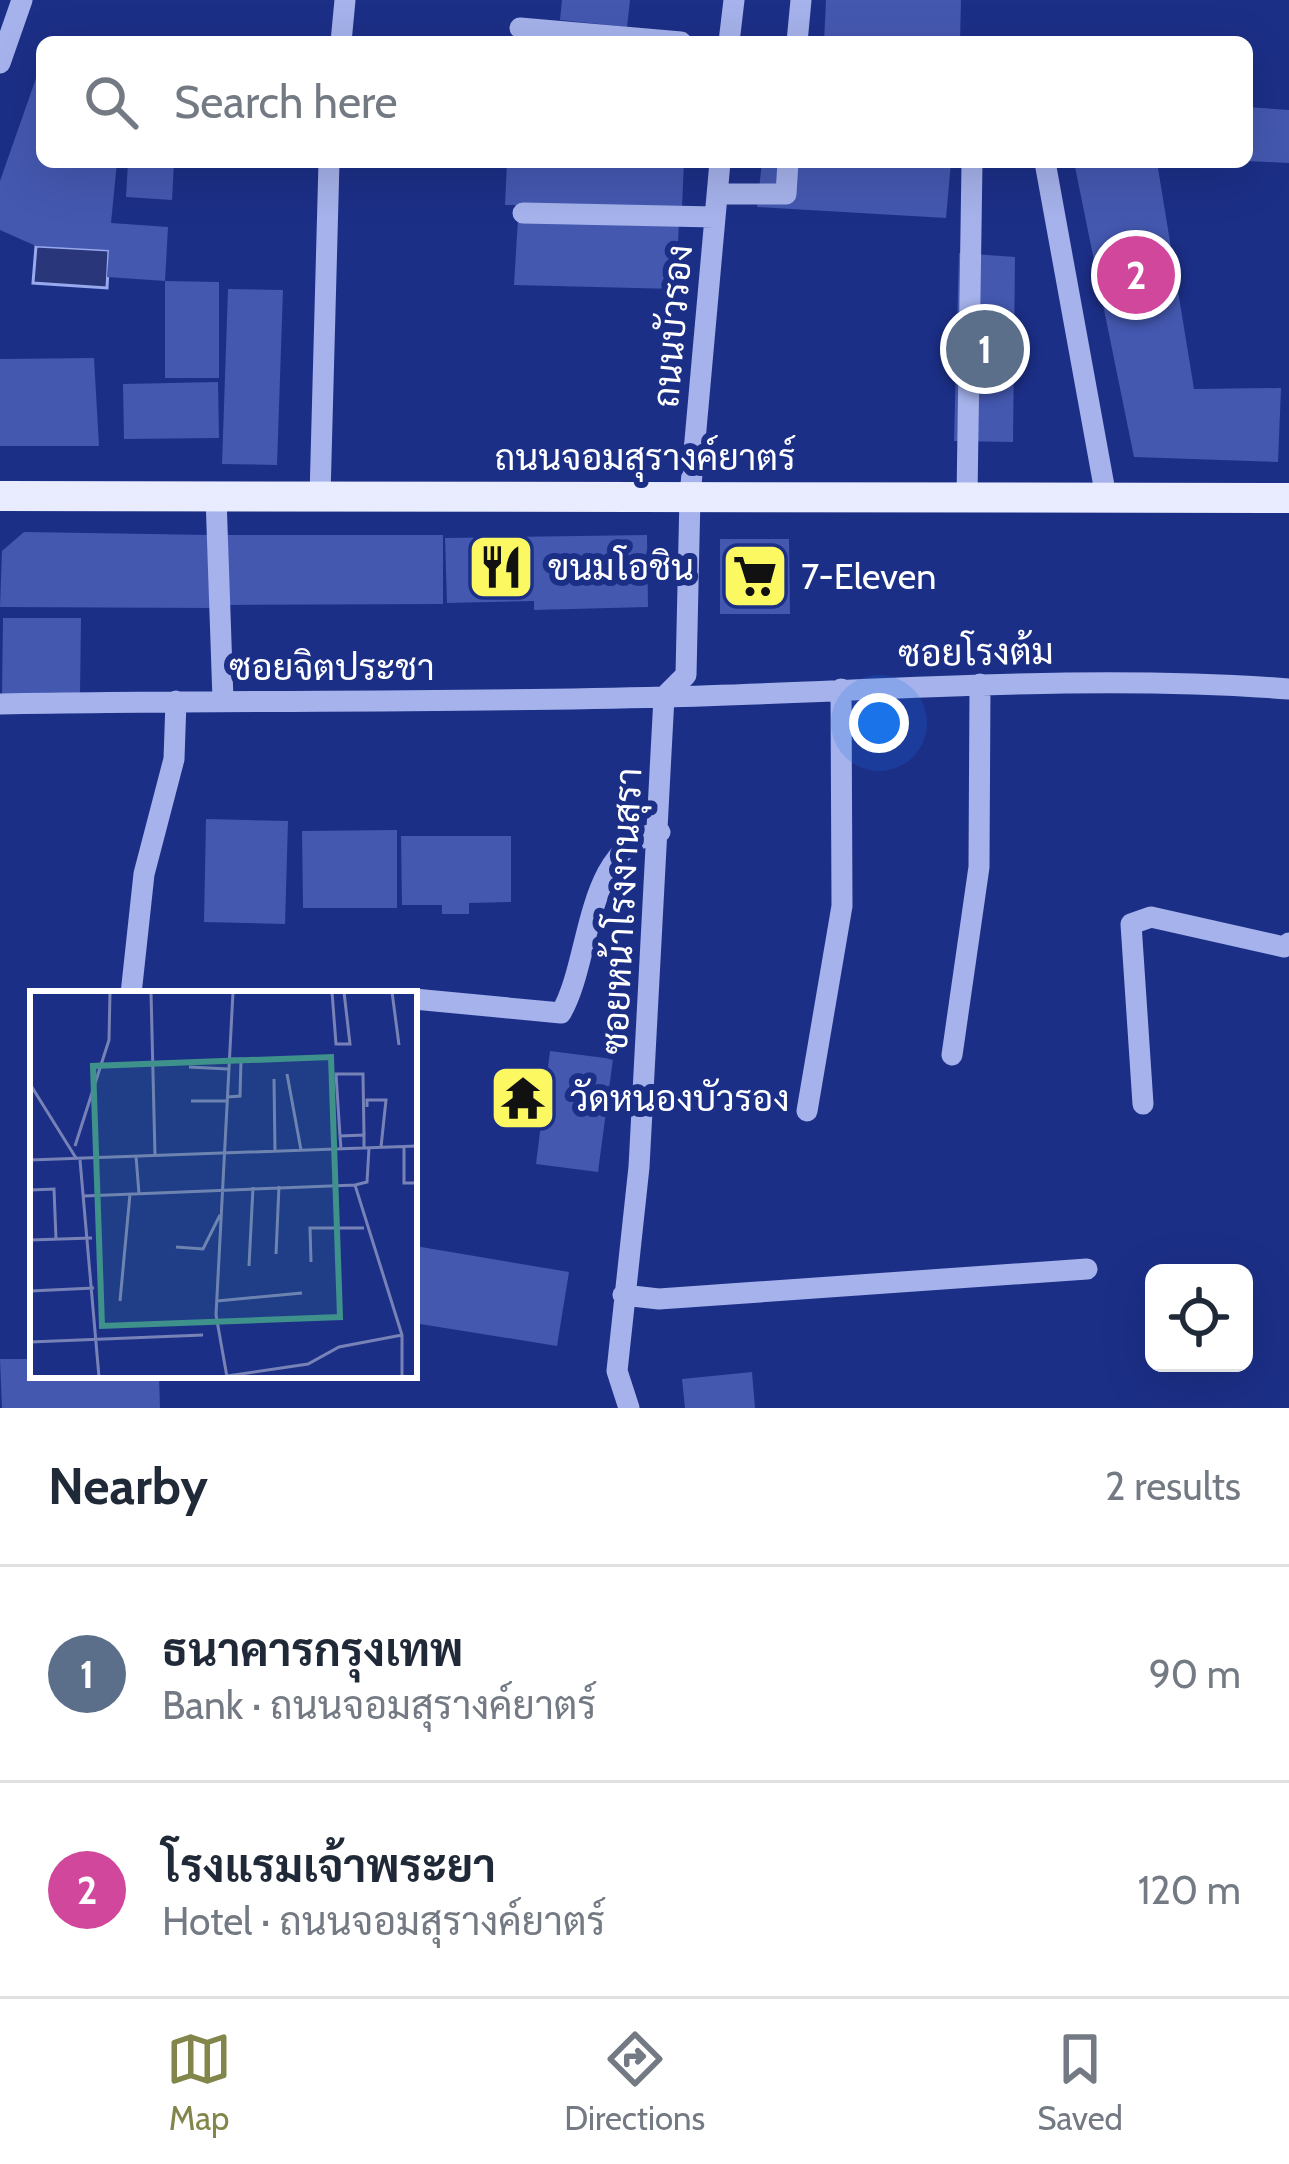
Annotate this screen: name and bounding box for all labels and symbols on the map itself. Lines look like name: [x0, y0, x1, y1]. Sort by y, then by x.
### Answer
pin: 2: [1097, 230, 1175, 320]
street label: ถนนบัวรอง: [643, 243, 701, 409]
pin: 1: [946, 304, 1024, 394]
street label: ถนนจอมสุรางค์ยาตร์: [494, 435, 796, 482]
restaurant icon: ขนมโอชิน: [466, 532, 536, 602]
supermarket icon: 7-Eleven: [720, 541, 790, 611]
place label: ขนมโอชิน: [548, 545, 694, 589]
place label: 7-Eleven: [801, 554, 936, 598]
street label: ซอยโรงต้ม: [898, 629, 1054, 675]
street label: ซอยจิตประชา: [229, 645, 435, 689]
your location: [849, 693, 909, 753]
street label: ซอยหน้าโรงงานสุรา: [592, 766, 653, 1056]
inset map: [30, 991, 417, 1378]
temple icon: วัดหนองบัวรอง: [488, 1063, 558, 1133]
place label: วัดหนองบัวรอง: [570, 1076, 790, 1120]

